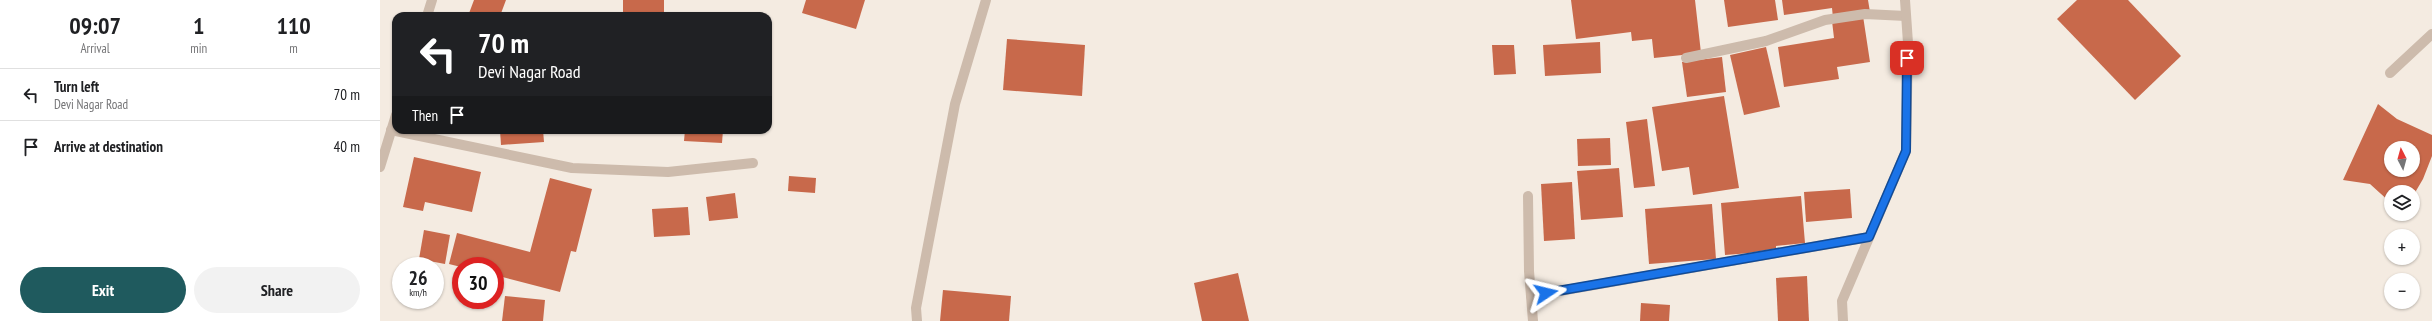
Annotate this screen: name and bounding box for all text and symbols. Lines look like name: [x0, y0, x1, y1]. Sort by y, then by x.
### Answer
text: 09:07: [69, 10, 121, 41]
text: 1: [193, 10, 204, 41]
text: 110: [276, 10, 311, 41]
text: 70 m: [478, 24, 529, 61]
icon: left: [412, 28, 464, 80]
text: Arrival: [80, 40, 110, 57]
text: min: [190, 40, 207, 57]
text: m: [289, 40, 298, 57]
pin: [1890, 41, 1924, 75]
icon: arrive: [1896, 47, 1918, 69]
text: Devi Nagar Road: [478, 60, 581, 83]
text: Turn left: [54, 77, 99, 96]
icon: left: [20, 84, 42, 106]
text: 70 m: [334, 85, 360, 104]
text: Devi Nagar Road: [54, 96, 128, 113]
icon: arrive: [446, 104, 468, 126]
text: Then: [412, 106, 438, 125]
icon: arrive: [20, 136, 42, 158]
text: Arrive at destination: [54, 137, 163, 156]
text: 40 m: [334, 137, 360, 156]
north arrow: [2384, 141, 2420, 177]
map controls: [2384, 141, 2420, 309]
button: layers: [2384, 185, 2420, 221]
button: +: [2384, 229, 2420, 265]
speed limit sign: 30: [452, 257, 504, 309]
text: 26: [408, 265, 428, 291]
button: Exit: [20, 267, 186, 313]
button: Share: [194, 267, 360, 313]
position arrow: [1525, 272, 1567, 314]
button: −: [2384, 273, 2420, 309]
text: km/h: [409, 286, 427, 299]

